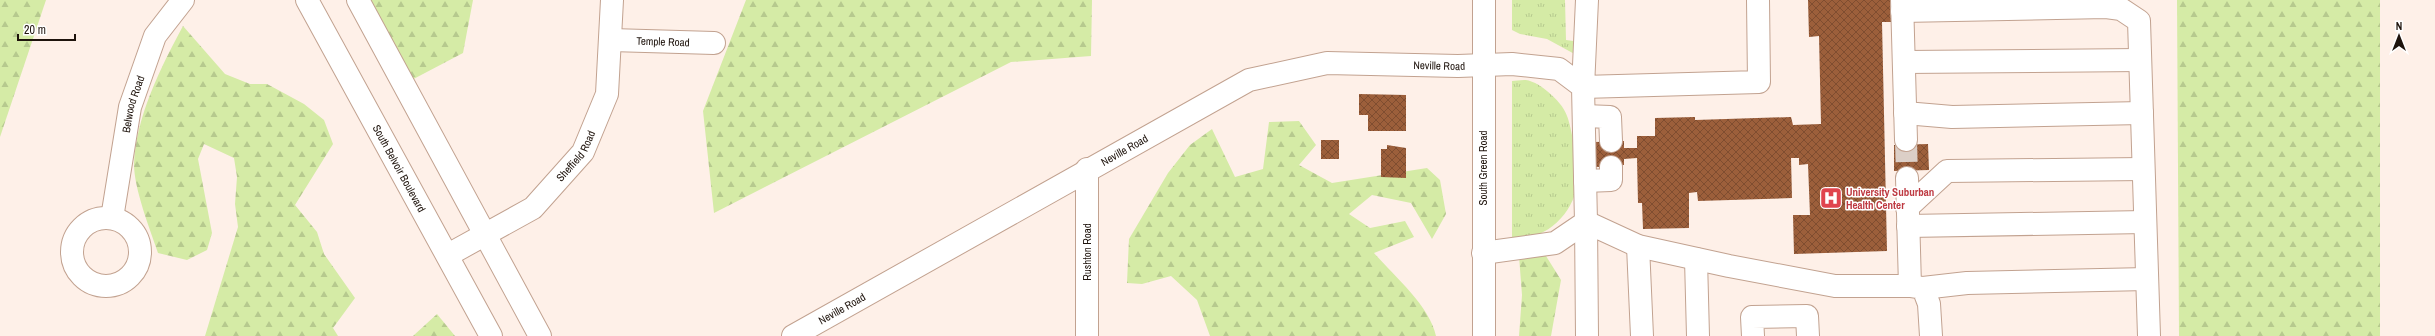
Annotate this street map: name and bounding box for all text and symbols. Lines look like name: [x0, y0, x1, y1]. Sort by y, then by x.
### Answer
scale bar: [18, 16, 75, 42]
north arrow: [2379, 16, 2419, 56]
text: N: [2396, 19, 2402, 33]
text: 20 m: [24, 22, 46, 38]
street label: Temple Road: [636, 34, 690, 49]
street label: Neville Road: [1413, 58, 1465, 73]
street label: Belwood Road: [119, 74, 148, 134]
street label: South Belvoir Boulevard: [370, 122, 429, 215]
street label: Sheffield Road: [553, 128, 598, 184]
street label: South Green Road: [1476, 130, 1490, 206]
street label: Neville Road: [1098, 131, 1150, 169]
hospital icon: University Suburban Health Center: [1818, 185, 1844, 211]
place label: University Suburban Health Center: [1846, 185, 1934, 212]
street label: Rushton Road: [1080, 223, 1094, 281]
street label: Neville Road: [816, 290, 868, 327]

